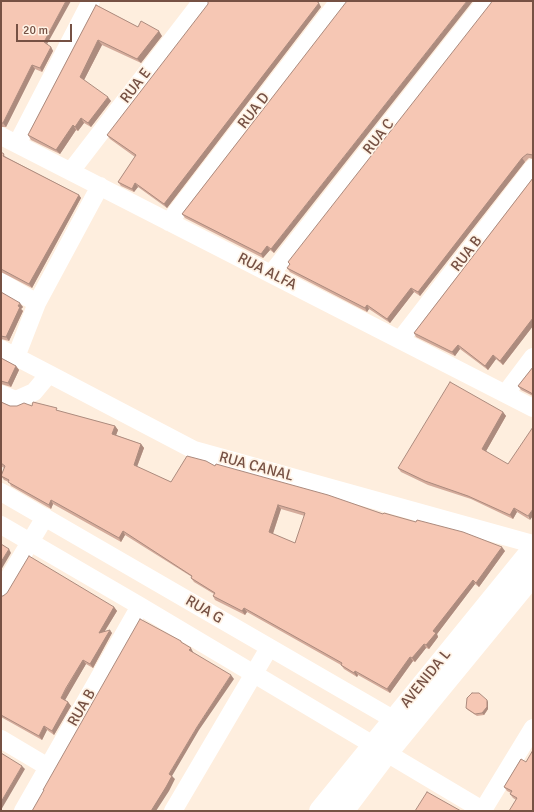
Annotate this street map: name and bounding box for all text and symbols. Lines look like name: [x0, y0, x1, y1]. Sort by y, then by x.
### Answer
scale bar: [18, 16, 74, 42]
text: 20 m: [23, 23, 48, 38]
street label: RUA E: [117, 65, 155, 107]
street label: RUA D: [234, 89, 274, 133]
street label: RUA C: [360, 116, 398, 158]
street label: RUA B: [448, 233, 486, 275]
street label: RUA ALFA: [234, 249, 300, 295]
street label: RUA CANAL: [217, 448, 295, 486]
street label: RUA G: [182, 592, 226, 628]
street label: AVENIDA L: [397, 646, 455, 712]
street label: RUA B: [64, 686, 100, 730]

